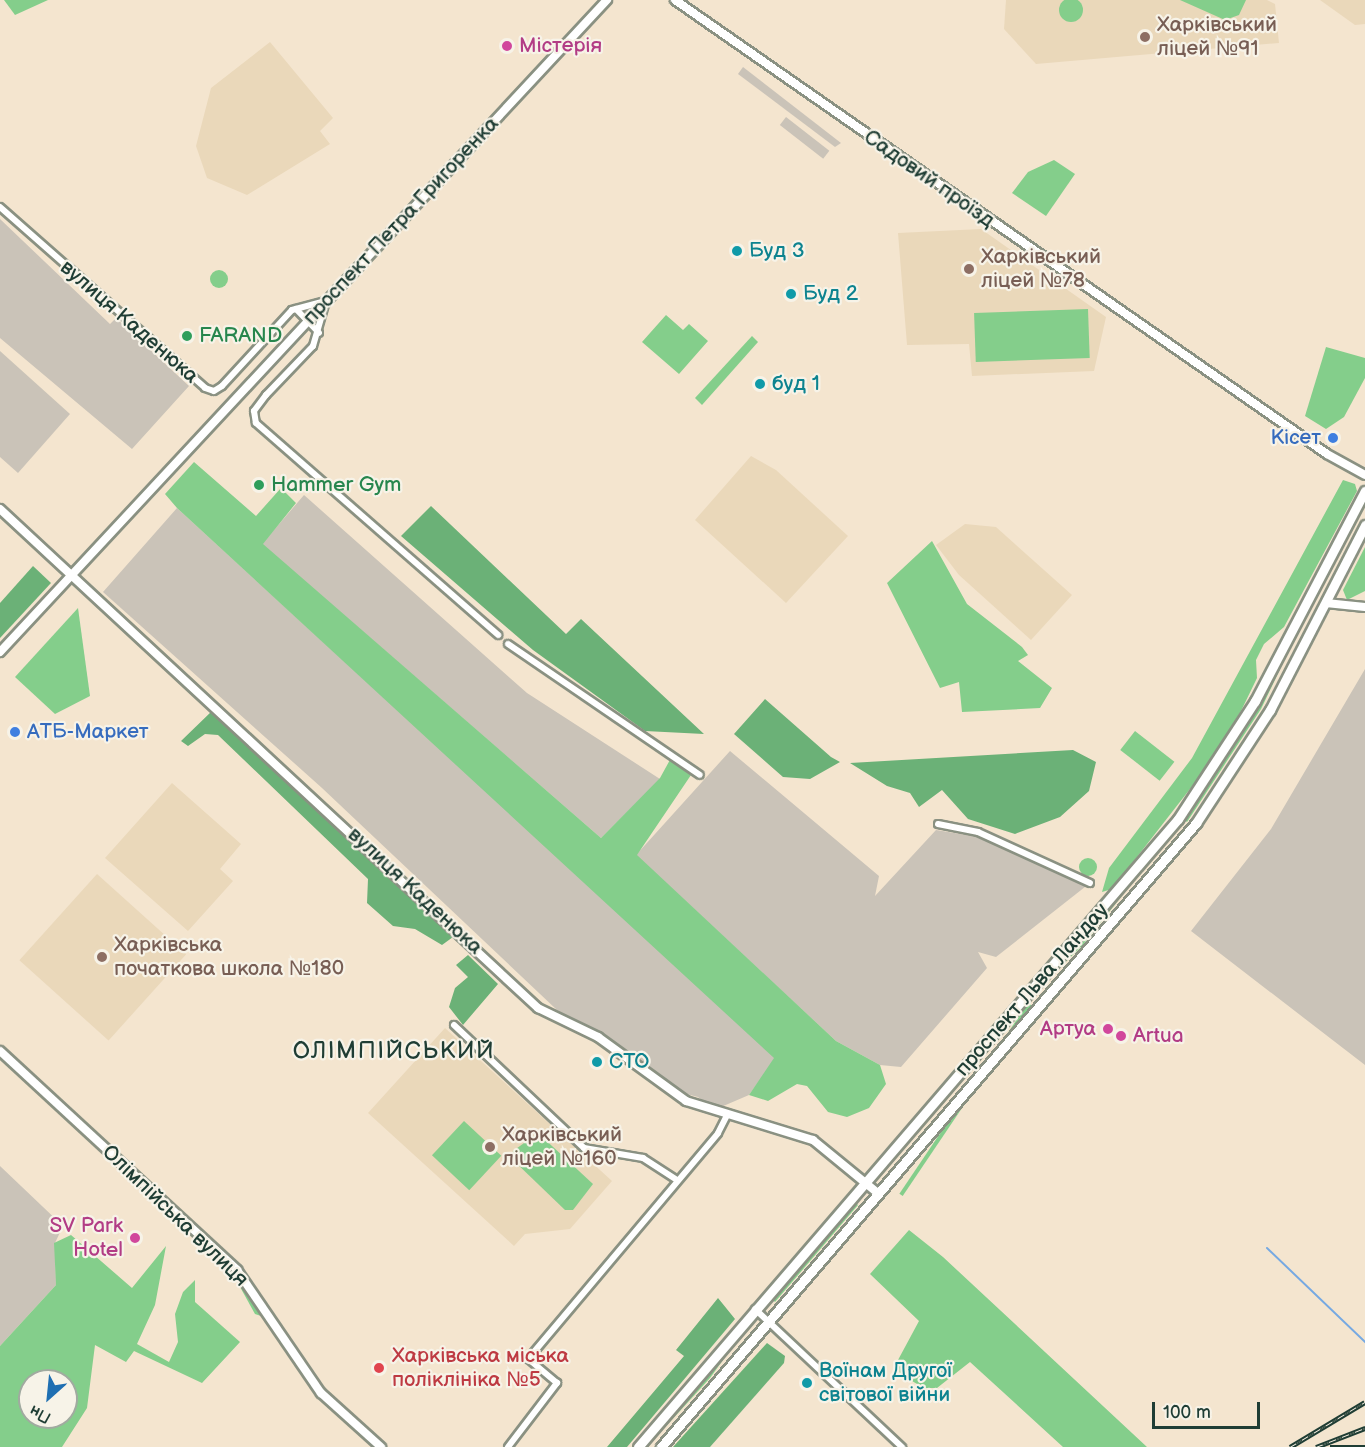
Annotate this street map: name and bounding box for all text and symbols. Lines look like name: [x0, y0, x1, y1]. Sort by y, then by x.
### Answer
place label: Харківський ліцей №91: [1157, 12, 1277, 62]
marker: Харківський ліцей №91: [1138, 30, 1152, 44]
place label: Містерія: [519, 33, 602, 59]
marker: Містерія: [500, 39, 514, 53]
street label: проспект Петра Григоренка: [298, 112, 504, 330]
street label: Садовий проїзд: [859, 125, 999, 233]
place label: Буд 3: [749, 238, 805, 264]
marker: Буд 3: [730, 244, 744, 258]
place label: Харківський ліцей №78: [981, 244, 1101, 294]
street label: вулиця Каденюка: [55, 255, 203, 389]
marker: Харківський ліцей №78: [962, 262, 976, 276]
place label: Буд 2: [803, 281, 858, 307]
marker: Буд 2: [784, 287, 798, 301]
place label: FARAND: [199, 323, 282, 349]
marker: FARAND: [180, 329, 194, 343]
place label: буд 1: [772, 371, 820, 397]
marker: буд 1: [753, 377, 767, 391]
place label: Кісет: [1271, 425, 1321, 451]
marker: Кісет: [1326, 431, 1340, 445]
place label: Hammer Gym: [271, 472, 401, 498]
marker: Hammer Gym: [252, 478, 266, 492]
place label: АТБ-Маркет: [27, 719, 149, 745]
marker: АТБ-Маркет: [8, 725, 22, 739]
street label: вулиця Каденюка: [342, 822, 488, 960]
street label: проспект Льва Ландау: [950, 898, 1114, 1082]
place label: Харківська початкова школа №180: [114, 932, 344, 982]
marker: Харківська початкова школа №180: [95, 950, 109, 964]
place label: Артуа: [1040, 1016, 1096, 1042]
marker: Артуа: [1101, 1022, 1115, 1036]
place label: Artua: [1133, 1023, 1184, 1049]
marker: Artua: [1114, 1029, 1128, 1043]
district label: ОЛІМПІЙСЬКИЙ: [293, 1037, 495, 1065]
place label: СТО: [609, 1049, 649, 1075]
marker: СТО: [590, 1055, 604, 1069]
place label: Харківський ліцей №160: [502, 1122, 622, 1172]
street label: Олімпійська вулиця: [97, 1140, 253, 1292]
marker: Харківський ліцей №160: [483, 1140, 497, 1154]
place label: SV Park Hotel: [50, 1213, 123, 1263]
marker: SV Park Hotel: [128, 1231, 142, 1245]
place label: Харківська міська поліклініка №5: [392, 1343, 569, 1393]
place label: Воїнам Другої світової війни: [819, 1358, 952, 1408]
marker: Харківська міська поліклініка №5: [370, 1359, 388, 1377]
north arrow: [18, 1369, 78, 1429]
marker: Воїнам Другої світової війни: [800, 1376, 814, 1390]
scale bar: [1155, 1390, 1263, 1428]
text: Пн: [27, 1400, 54, 1427]
text: 100 m: [1163, 1402, 1211, 1423]

